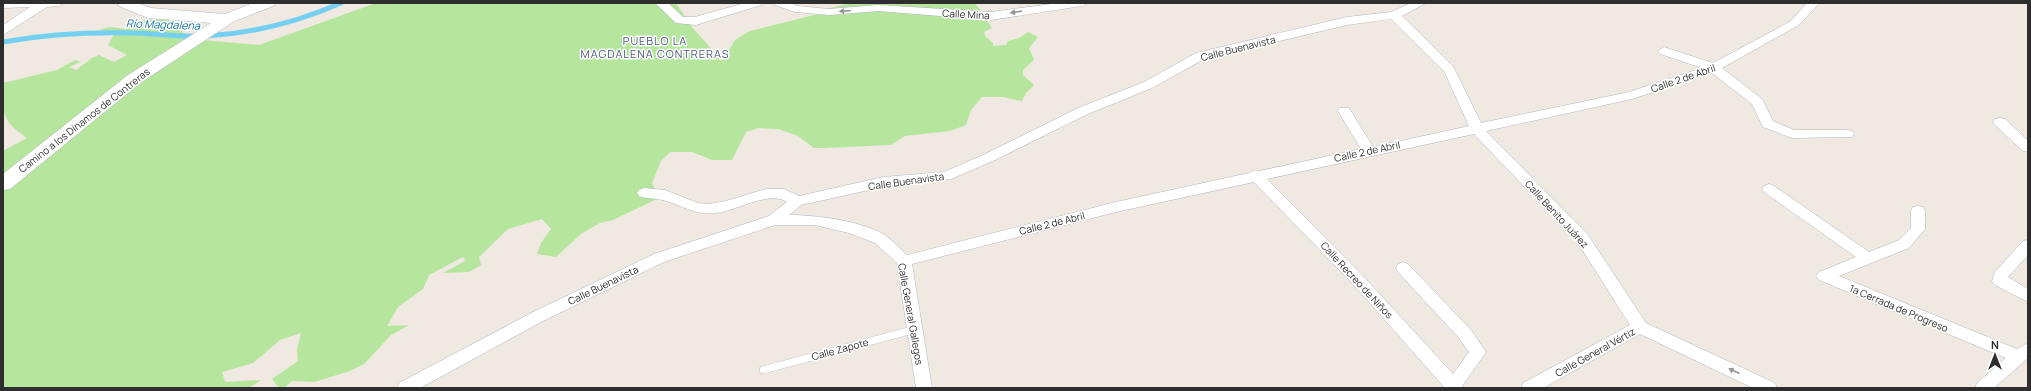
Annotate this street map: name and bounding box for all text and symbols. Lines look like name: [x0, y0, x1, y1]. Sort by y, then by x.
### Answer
street label: Calle Mina: [942, 6, 990, 22]
one-way arrow: [839, 8, 851, 14]
one-way arrow: [1010, 9, 1022, 15]
water label: Río Magdalena: [126, 15, 201, 33]
street label: Calle Buenavista: [1199, 32, 1277, 64]
district label: PUEBLO LA MAGDALENA CONTRERAS: [580, 33, 730, 61]
street label: Calle 2 de Abril: [1649, 60, 1717, 96]
street label: Camino a los Dínamos de Contreras: [16, 64, 152, 176]
street label: Calle 2 de Abril: [1333, 137, 1401, 165]
street label: Calle Buenavista: [867, 169, 945, 193]
street label: Calle Benito Juárez: [1522, 177, 1592, 251]
street label: Calle 2 de Abril: [1018, 208, 1086, 238]
street label: Calle Recreo de Niños: [1318, 239, 1396, 321]
street label: Calle Buenavista: [566, 262, 640, 308]
street label: Calle General Gallegos: [895, 262, 927, 366]
street label: 1a Cerrada de Progreso: [1847, 281, 1951, 335]
street label: Calle General Vértiz: [1552, 324, 1638, 380]
street label: Calle Zapote: [810, 335, 870, 363]
north arrow: [1975, 335, 2015, 375]
text: N: [1991, 337, 1999, 352]
one-way arrow: [1728, 368, 1740, 374]

